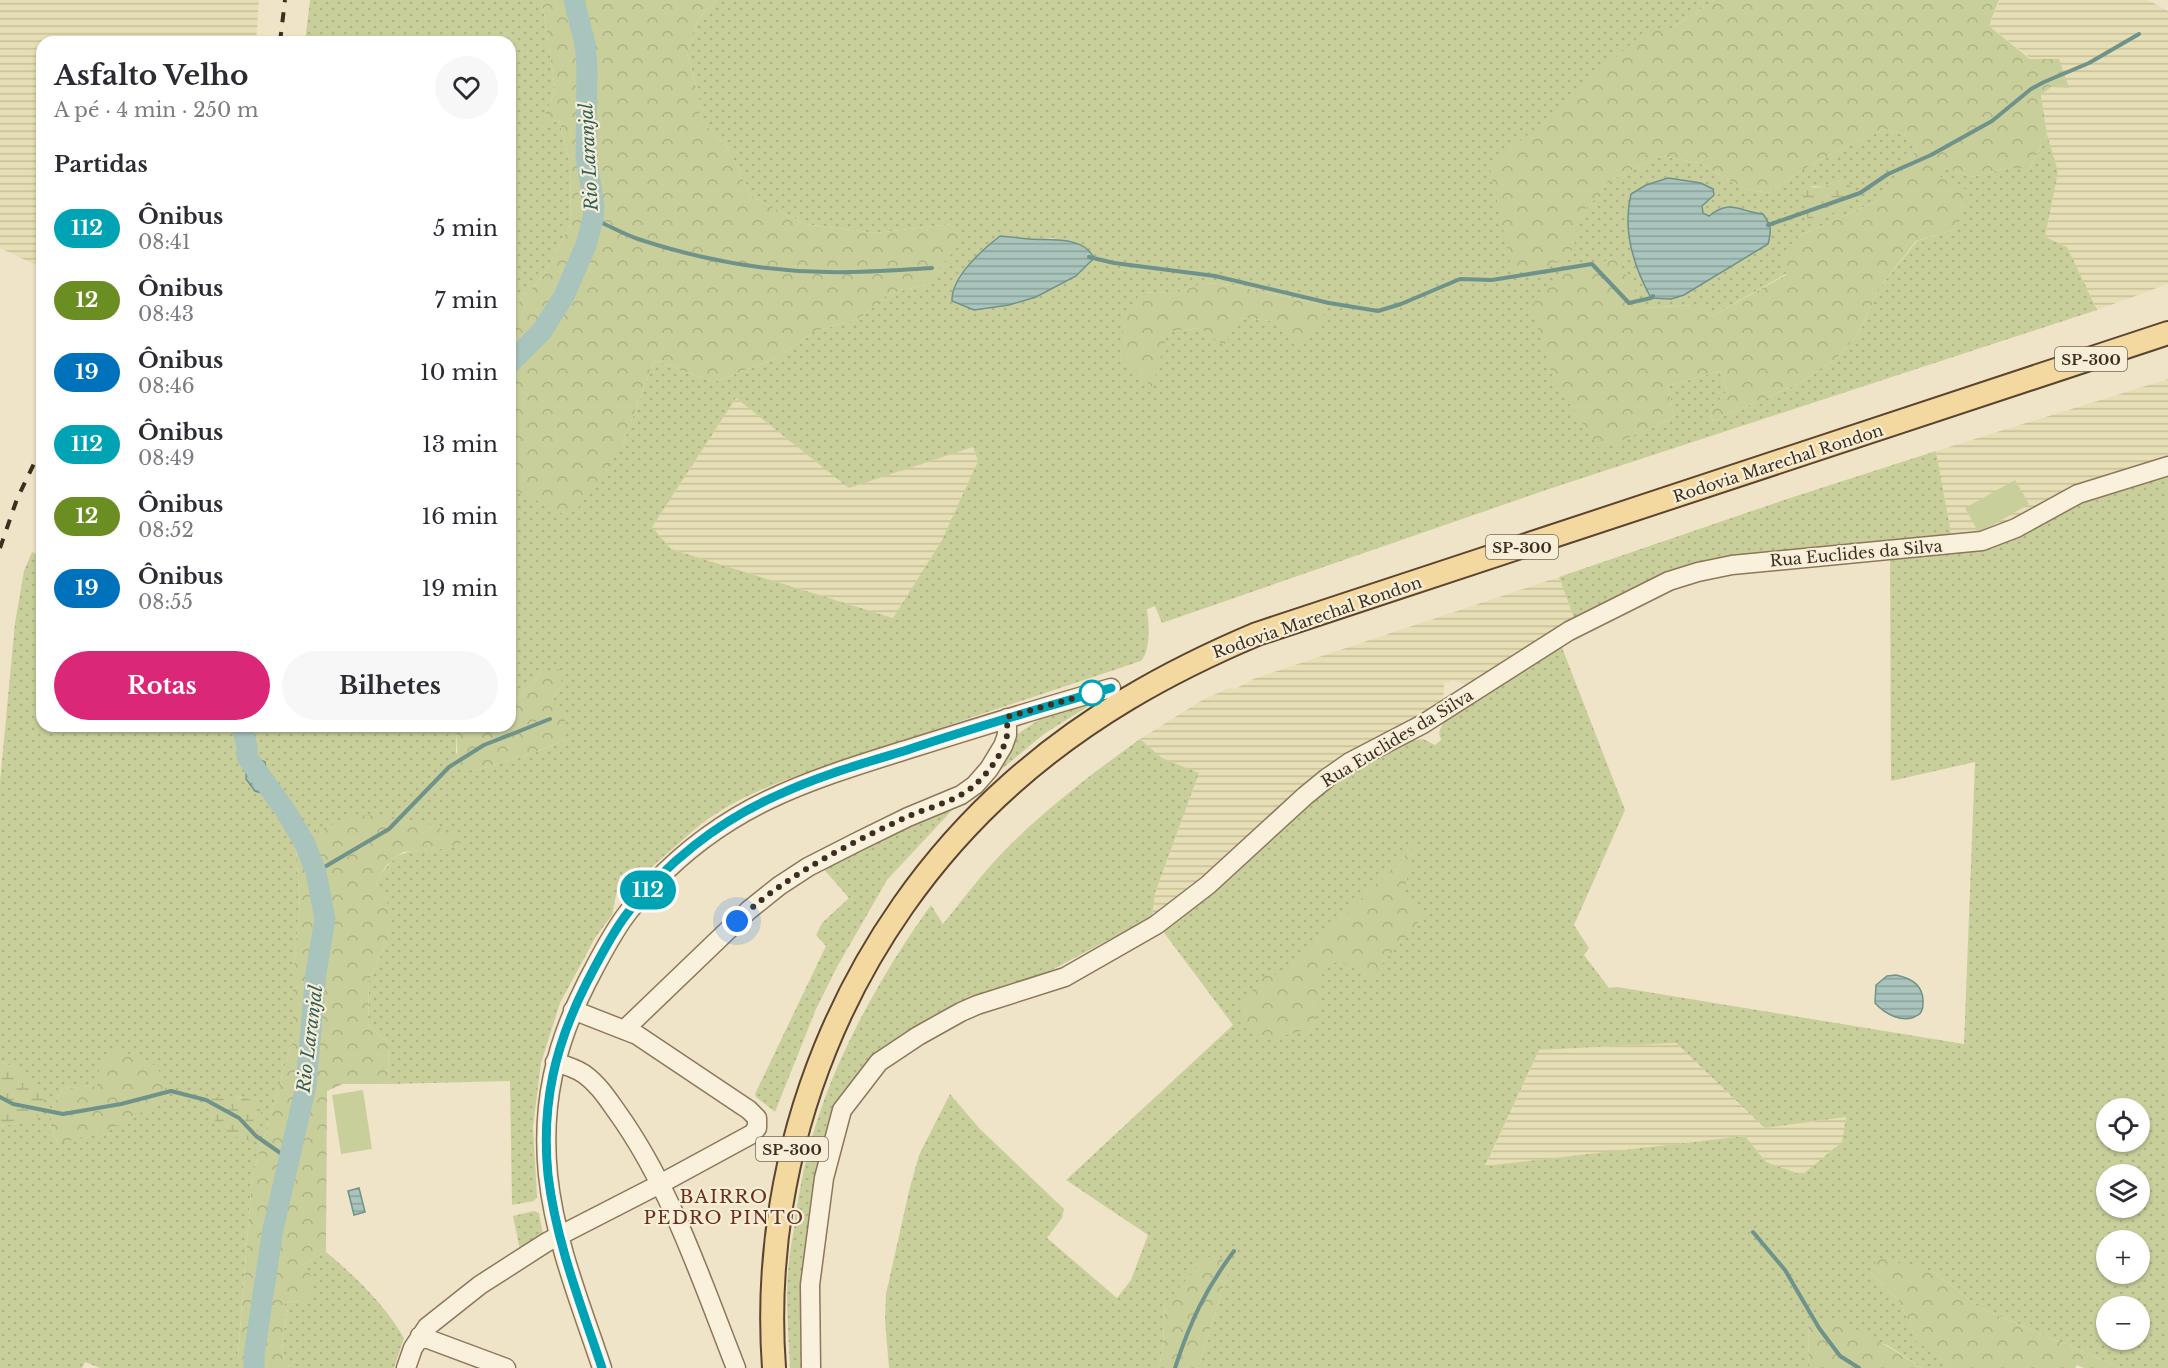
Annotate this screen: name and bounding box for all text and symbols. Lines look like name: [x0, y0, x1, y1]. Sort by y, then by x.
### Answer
button: heart: [435, 56, 498, 119]
text: Asfalto Velho: [54, 58, 249, 93]
text: A pé · 4 min · 250 m: [54, 98, 258, 122]
water label: Rio Laranjal: [575, 102, 603, 212]
text: Partidas: [54, 151, 148, 178]
text: Ônibus: [138, 203, 223, 230]
text: 112: [71, 215, 103, 241]
text: 5 min: [433, 215, 498, 242]
text: 08:41: [138, 230, 191, 254]
text: Ônibus: [138, 275, 223, 302]
text: 12: [76, 287, 98, 313]
text: 7 min: [434, 287, 498, 314]
text: 08:43: [138, 302, 194, 326]
text: Ônibus: [138, 347, 223, 374]
road number: SP-300: [2055, 347, 2127, 371]
text: 19: [75, 359, 99, 385]
text: 10 min: [420, 359, 498, 386]
text: 08:46: [138, 374, 195, 398]
text: Ônibus: [138, 419, 223, 446]
street label: Rodovia Marechal Rondon: [1670, 420, 1886, 506]
text: 112: [71, 431, 103, 457]
text: 13 min: [422, 431, 498, 458]
text: 08:49: [138, 446, 195, 470]
text: Ônibus: [138, 491, 223, 518]
text: 12: [76, 503, 98, 529]
text: 16 min: [421, 503, 498, 530]
text: 08:52: [138, 518, 194, 542]
road number: SP-300: [1486, 535, 1558, 559]
street label: Rua Euclides da Silva: [1769, 535, 1943, 571]
text: Ônibus: [138, 563, 223, 590]
street label: Rodovia Marechal Rondon: [1210, 572, 1424, 662]
text: 19: [75, 575, 99, 601]
text: 19 min: [421, 575, 498, 602]
text: 08:55: [138, 590, 193, 614]
button: Rotas: [54, 651, 270, 720]
button: Bilhetes: [282, 651, 498, 720]
unlabelled marker: [1079, 680, 1105, 706]
street label: Rua Euclides da Silva: [1318, 685, 1477, 791]
line badge: 112: [614, 870, 682, 910]
text: 112: [632, 877, 664, 903]
your location: [722, 906, 752, 936]
water label: Rio Laranjal: [292, 984, 328, 1095]
map controls: [2096, 1098, 2150, 1350]
button: locate: [2096, 1098, 2150, 1152]
road number: SP-300: [756, 1137, 828, 1161]
button: layers: [2096, 1164, 2150, 1218]
district label: BAIRRO PEDRO PINTO: [643, 1186, 805, 1229]
button: +: [2096, 1230, 2150, 1284]
button: −: [2096, 1296, 2150, 1350]

